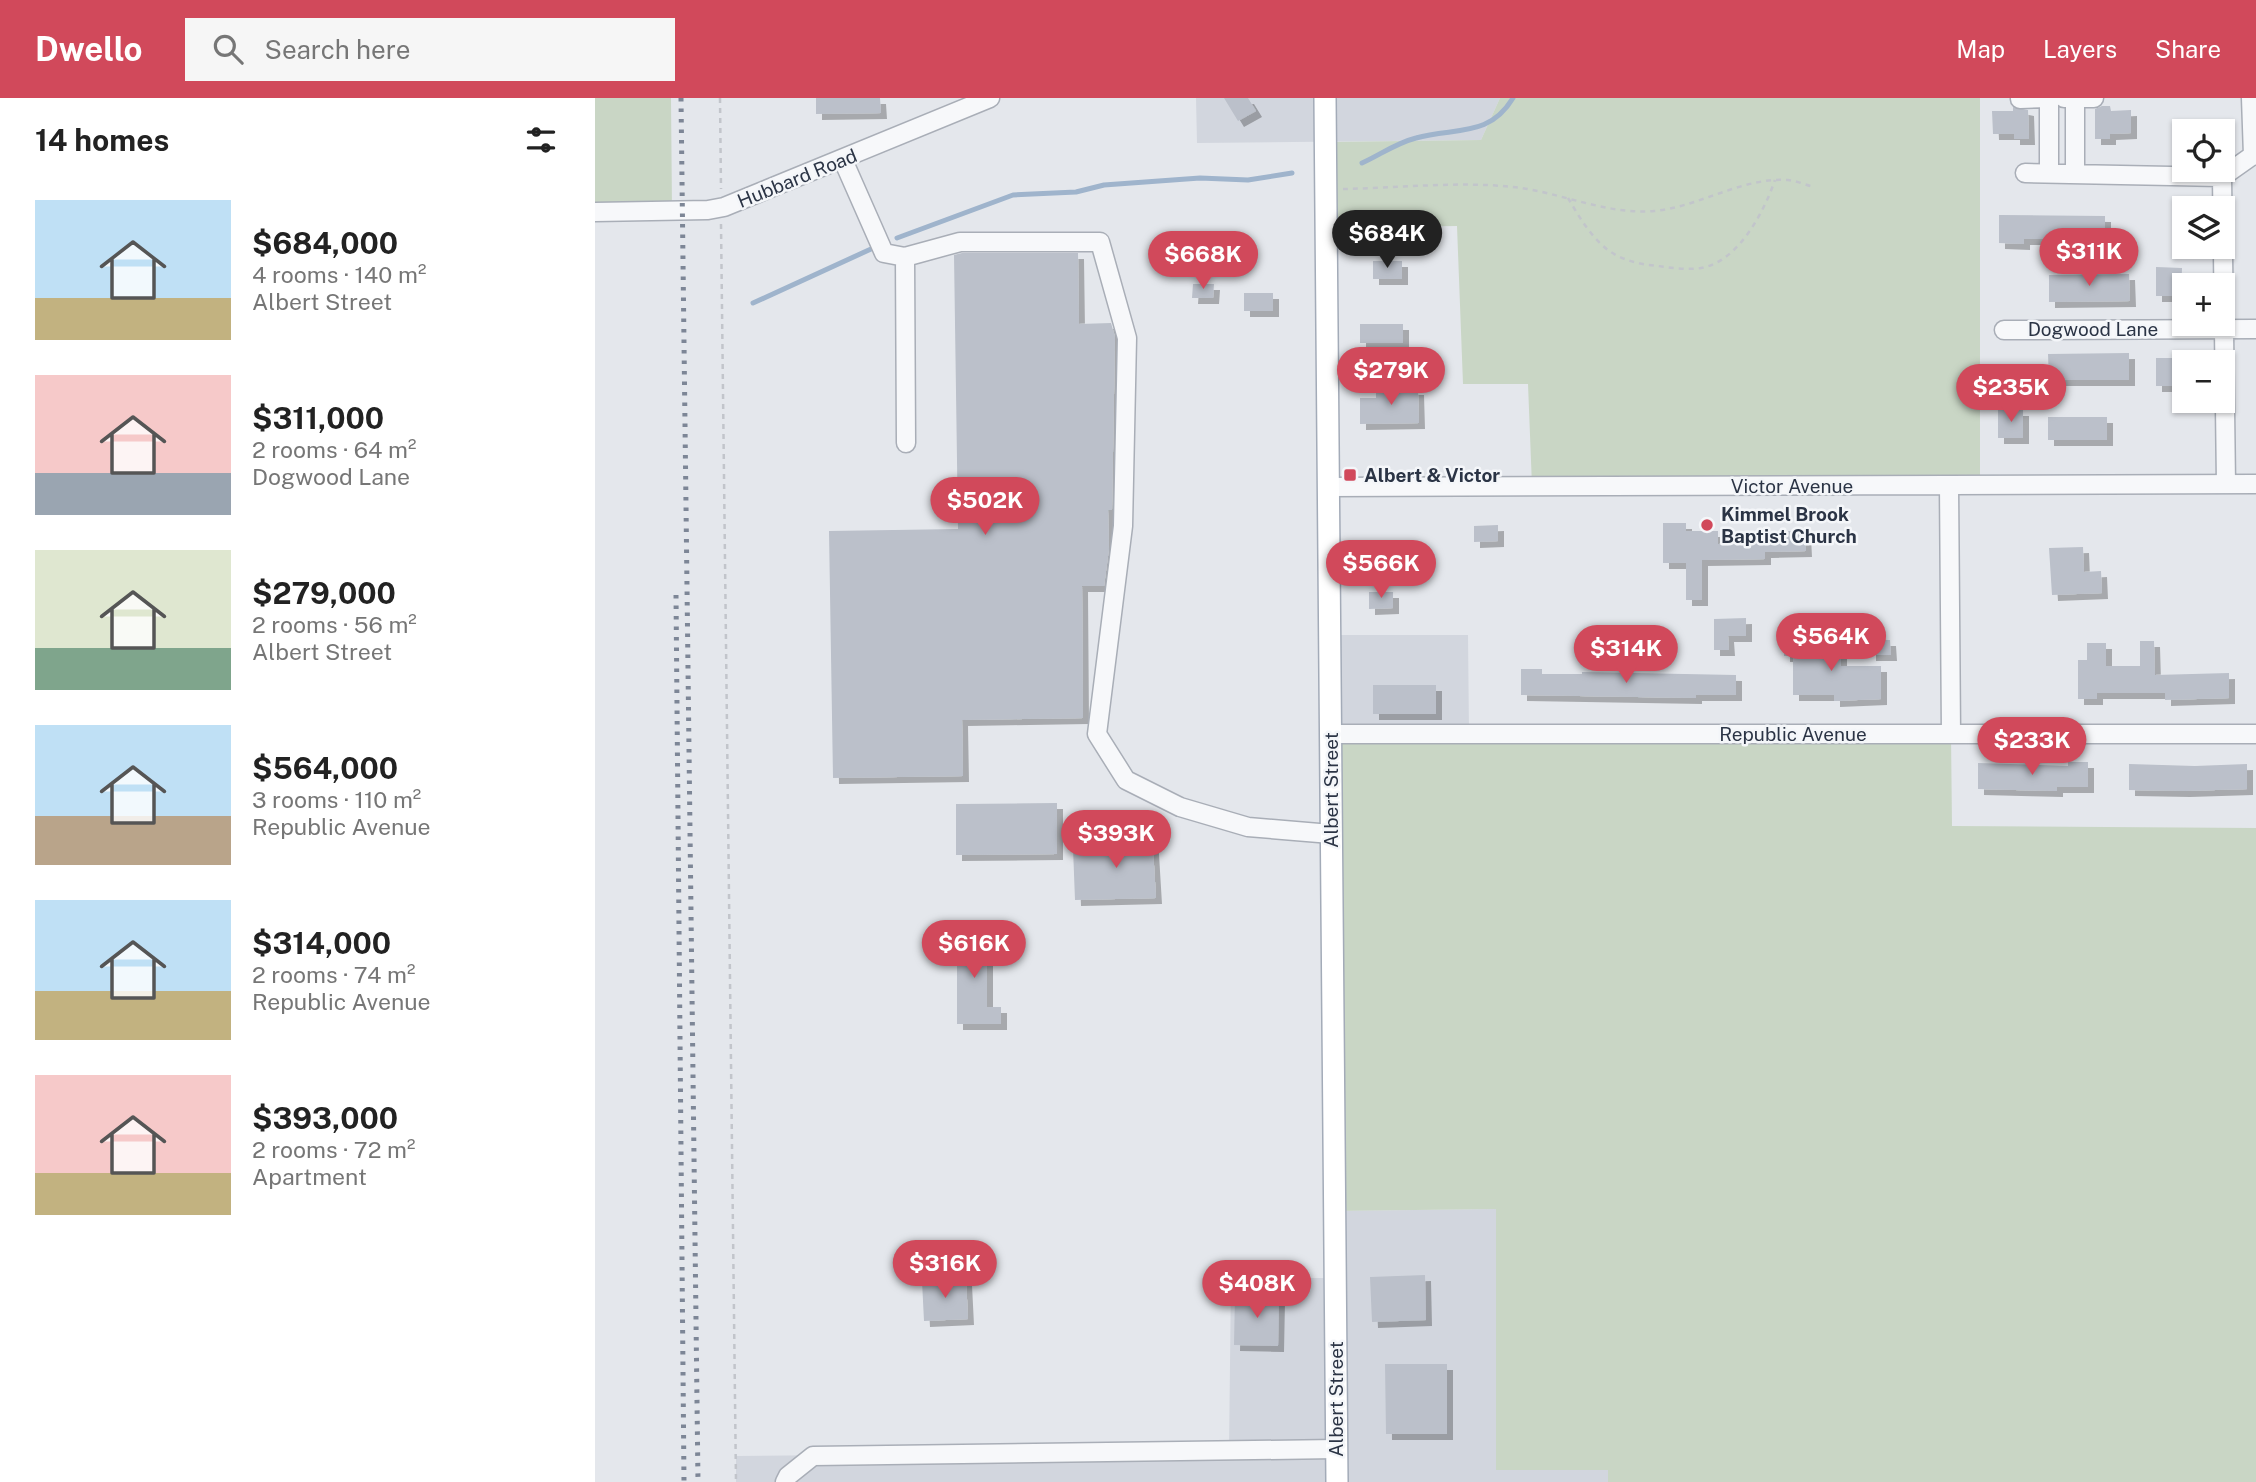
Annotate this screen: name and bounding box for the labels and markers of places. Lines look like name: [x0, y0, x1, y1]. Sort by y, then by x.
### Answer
pin: $684K: [1338, 211, 1436, 270]
pin: $311K: [2040, 228, 2138, 288]
pin: $668K: [1154, 232, 1252, 291]
pin: $279K: [1342, 348, 1440, 407]
pin: $235K: [1962, 364, 2060, 424]
place label: Albert & Victor: [1364, 464, 1500, 486]
marker: Albert & Victor: [1342, 467, 1358, 483]
pin: $502K: [936, 478, 1034, 537]
place label: Kimmel Brook Baptist Church: [1721, 503, 1857, 547]
marker: Kimmel Brook Baptist Church: [1699, 517, 1715, 533]
pin: $566K: [1332, 540, 1430, 600]
pin: $564K: [1782, 614, 1880, 673]
pin: $314K: [1577, 626, 1675, 685]
pin: $233K: [1983, 718, 2081, 777]
pin: $393K: [1067, 810, 1165, 870]
pin: $616K: [925, 920, 1023, 980]
pin: $316K: [896, 1240, 994, 1300]
pin: $408K: [1208, 1260, 1306, 1320]

